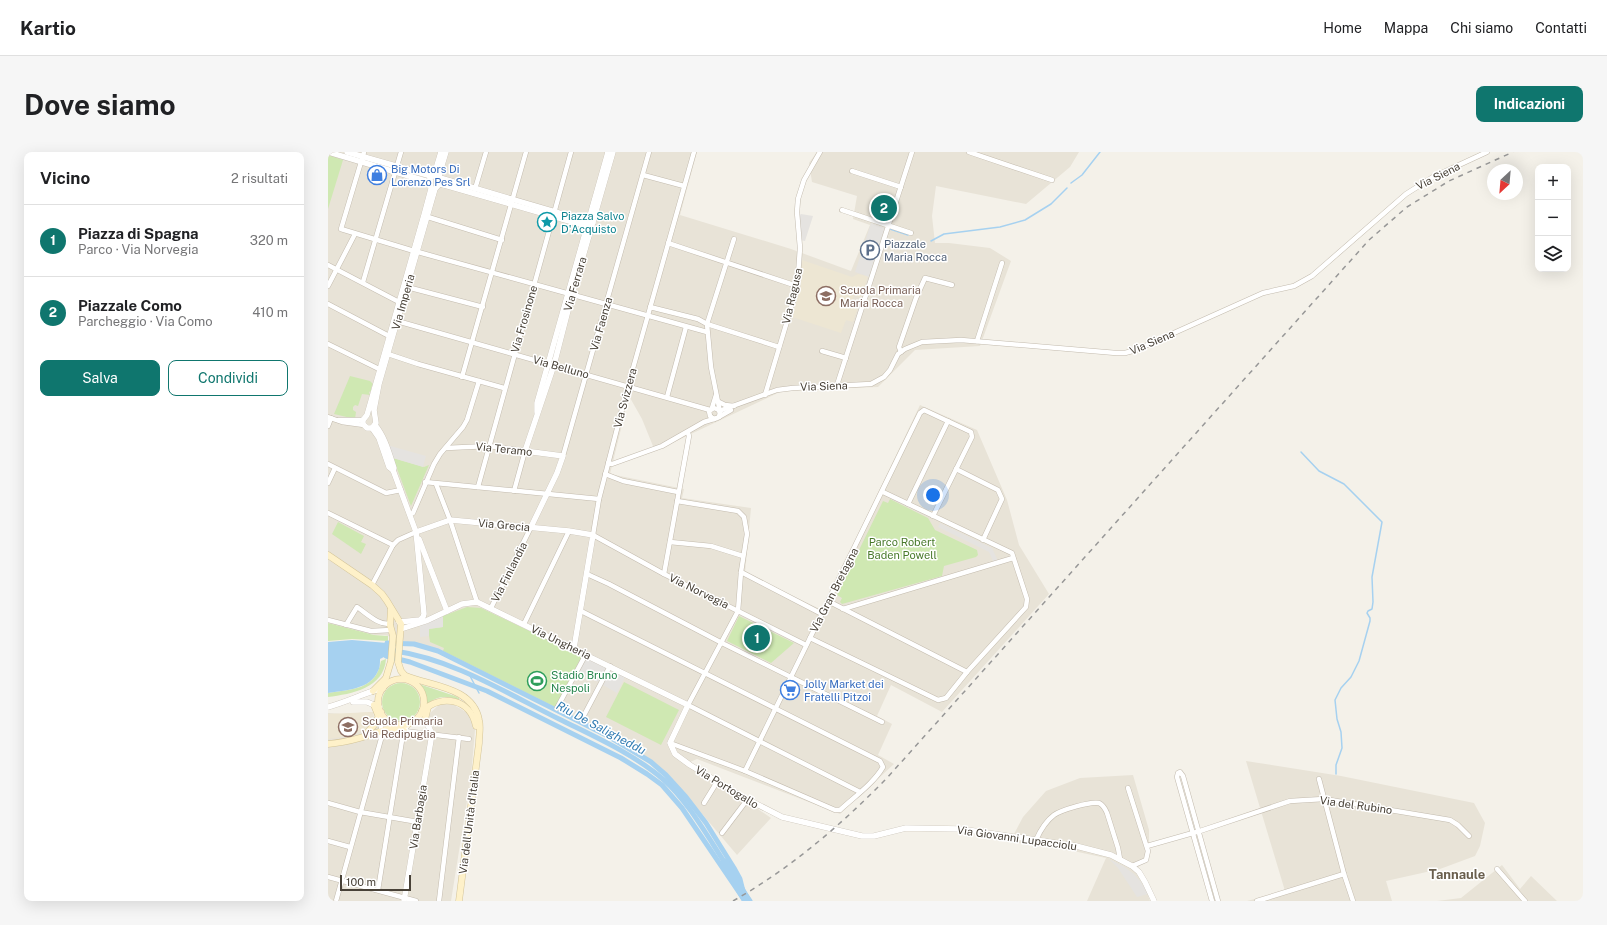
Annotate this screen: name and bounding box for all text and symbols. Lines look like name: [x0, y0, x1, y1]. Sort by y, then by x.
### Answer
text: Kartio: [20, 17, 76, 39]
text: Home: [1323, 20, 1362, 36]
text: Mappa: [1384, 20, 1428, 36]
text: Chi siamo: [1450, 20, 1513, 36]
text: Contatti: [1535, 20, 1587, 36]
button: Indicazioni: [1476, 86, 1583, 122]
text: Dove siamo: [24, 88, 176, 121]
street label: Via Siena: [1414, 160, 1462, 192]
place label: Big Motors Di Lorenzo Pes Srl: [391, 163, 471, 188]
shop icon: Big Motors Di Lorenzo Pes Srl: [366, 164, 388, 186]
north arrow: [1487, 164, 1523, 200]
map controls: [1535, 164, 1571, 272]
button: +: [1535, 164, 1571, 200]
text: Vicino: [40, 168, 90, 188]
text: 2 risultati: [231, 171, 288, 186]
pin: 2: [871, 193, 897, 223]
button: −: [1535, 200, 1571, 236]
place label: Piazza Salvo D'Acquisto: [561, 210, 624, 235]
place icon: Piazza Salvo D'Acquisto: [536, 211, 558, 233]
text: Piazza di Spagna: [78, 225, 199, 242]
text: 1: [50, 233, 56, 248]
text: 320 m: [250, 233, 288, 248]
button: layers: [1535, 236, 1571, 272]
place label: Piazzale Maria Rocca: [884, 238, 947, 263]
parking icon: Piazzale Maria Rocca: [859, 239, 881, 261]
text: Parco · Via Norvegia: [78, 242, 198, 257]
street label: Via Ferrara: [561, 255, 589, 313]
street label: Via Ragusa: [780, 267, 804, 325]
street label: Via Imperia: [389, 273, 417, 331]
street label: Via Frosinone: [509, 284, 539, 354]
place label: Scuola Primaria Maria Rocca: [840, 284, 921, 309]
school or university icon: Scuola Primaria Maria Rocca: [815, 285, 837, 307]
street label: Via Faenza: [588, 296, 614, 352]
text: Piazzale Como: [78, 297, 182, 314]
text: 2: [49, 305, 57, 320]
text: 410 m: [252, 305, 288, 320]
text: Parcheggio · Via Como: [78, 314, 213, 329]
street label: Via Siena: [1128, 327, 1176, 357]
street label: Via Belluno: [532, 353, 590, 381]
button: Salva: [40, 360, 160, 396]
button: Condividi: [168, 360, 288, 396]
street label: Via Svizzera: [611, 367, 639, 429]
street label: Via Siena: [800, 379, 848, 393]
street label: Via Teramo: [475, 440, 533, 458]
your location: [923, 485, 943, 505]
street label: Via Grecia: [478, 517, 530, 533]
park label: Parco Robert Baden Powell: [867, 536, 937, 561]
street label: Via Finlandia: [489, 540, 529, 604]
street label: Via Gran Bretagna: [807, 546, 861, 634]
street label: Via Norvegia: [667, 571, 731, 611]
street label: Via Ungheria: [529, 622, 593, 662]
pin: 1: [744, 623, 770, 653]
place label: Stadio Bruno Nespoli: [551, 669, 617, 694]
sports icon: Stadio Bruno Nespoli: [526, 670, 548, 692]
place label: Jolly Market dei Fratelli Pitzoi: [804, 678, 884, 703]
supermarket icon: Jolly Market dei Fratelli Pitzoi: [779, 679, 801, 701]
water label: Riu De Saligheddu: [554, 698, 648, 758]
place label: Scuola Primaria Via Redipuglia: [362, 715, 443, 740]
school or university icon: Scuola Primaria Via Redipuglia: [337, 716, 359, 738]
street label: Via Portogallo: [693, 763, 761, 811]
street label: Via dell'Unità d'Italia: [457, 769, 481, 875]
street label: Via Barbagia: [407, 784, 429, 850]
street label: Via del Rubino: [1319, 794, 1393, 816]
street label: Via Giovanni Lupacciolu: [956, 824, 1078, 852]
district label: Tannaule: [1429, 867, 1485, 882]
scale bar: [340, 873, 411, 892]
text: 100 m: [346, 876, 376, 888]

